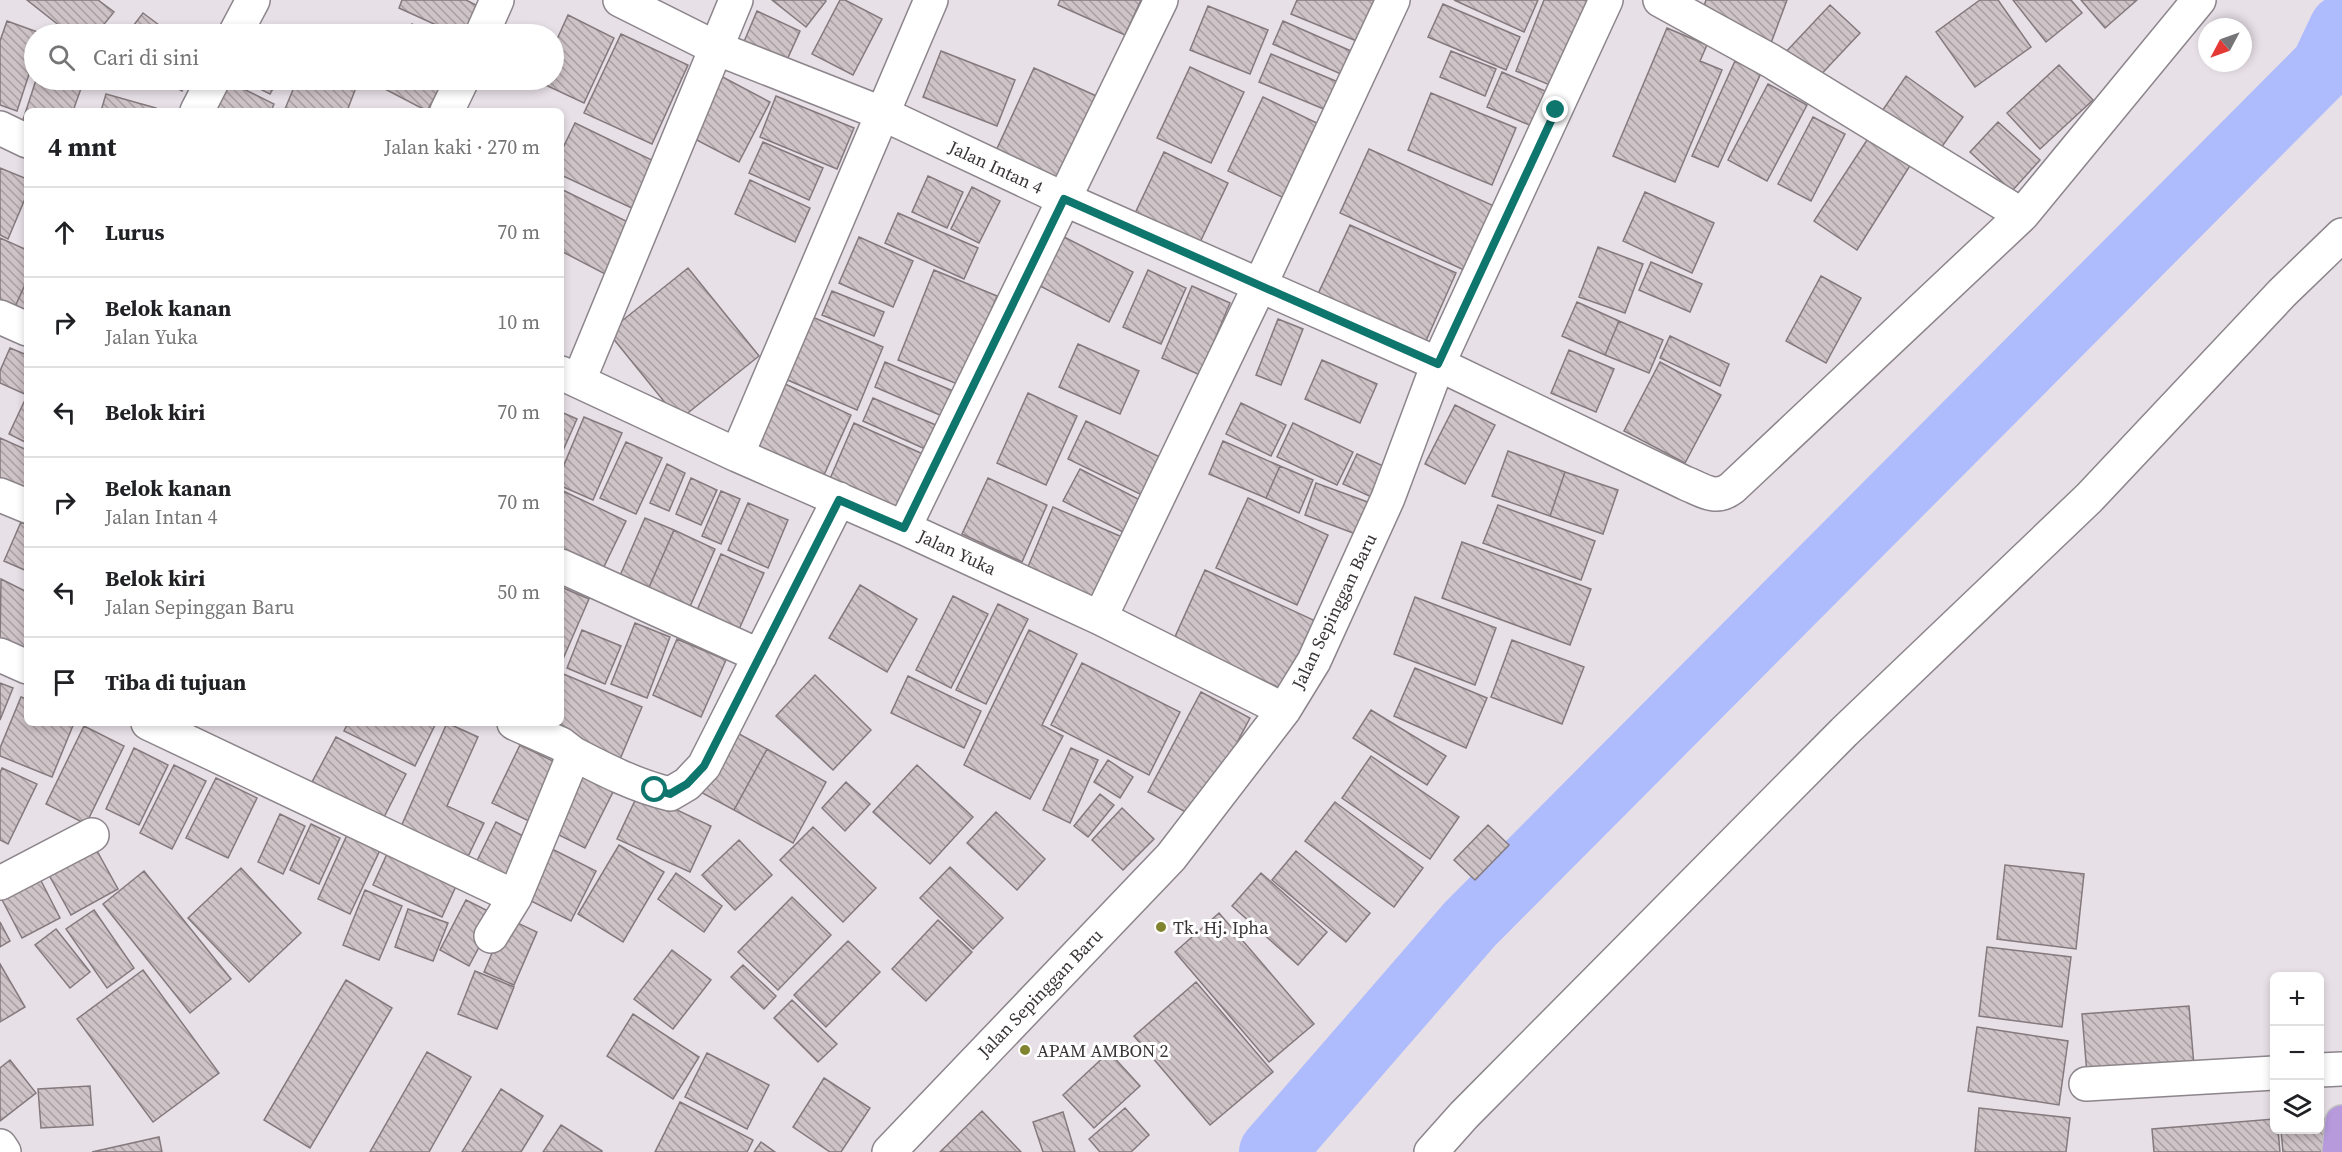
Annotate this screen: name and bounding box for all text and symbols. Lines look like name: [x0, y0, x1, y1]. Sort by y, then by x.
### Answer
north arrow: [2198, 18, 2252, 72]
search box: [24, 24, 564, 90]
icon: search: [45, 41, 78, 74]
text: Cari di sini: [93, 42, 199, 72]
route end: [1542, 96, 1568, 122]
text: 4 mnt: [48, 129, 116, 165]
text: Jalan kaki · 270 m: [384, 133, 540, 161]
street label: Jalan Intan 4: [944, 134, 1047, 200]
icon: ahead: [48, 216, 81, 249]
text: Lurus: [105, 217, 164, 247]
text: 70 m: [497, 218, 540, 246]
text: Belok kanan: [105, 293, 231, 323]
icon: right: [48, 306, 81, 339]
text: 10 m: [497, 308, 540, 336]
text: Jalan Yuka: [105, 323, 198, 351]
icon: left: [48, 396, 81, 429]
text: Belok kiri: [105, 397, 205, 427]
text: 70 m: [497, 398, 540, 426]
text: Belok kanan: [105, 473, 231, 503]
icon: right: [48, 486, 81, 519]
text: 70 m: [497, 488, 540, 516]
text: Jalan Intan 4: [105, 503, 218, 531]
street label: Jalan Yuka: [913, 523, 1001, 581]
street label: Jalan Sepinggan Baru: [1285, 529, 1383, 694]
text: Belok kiri: [105, 563, 205, 593]
icon: left: [48, 576, 81, 609]
text: 50 m: [497, 578, 540, 606]
text: Jalan Sepinggan Baru: [105, 593, 295, 621]
icon: arrive: [48, 666, 81, 699]
text: Tiba di tujuan: [105, 667, 246, 697]
route start: [641, 776, 667, 802]
place label: Tk. Hj. Ipha: [1173, 915, 1269, 940]
marker: Tk. Hj. Ipha: [1154, 920, 1168, 934]
street label: Jalan Sepinggan Baru: [971, 923, 1108, 1064]
map controls: [2270, 972, 2324, 1134]
button: +: [2270, 972, 2324, 1026]
button: −: [2270, 1026, 2324, 1080]
place label: APAM AMBON 2: [1037, 1038, 1168, 1063]
marker: APAM AMBON 2: [1018, 1043, 1032, 1057]
button: layers: [2270, 1080, 2324, 1134]

